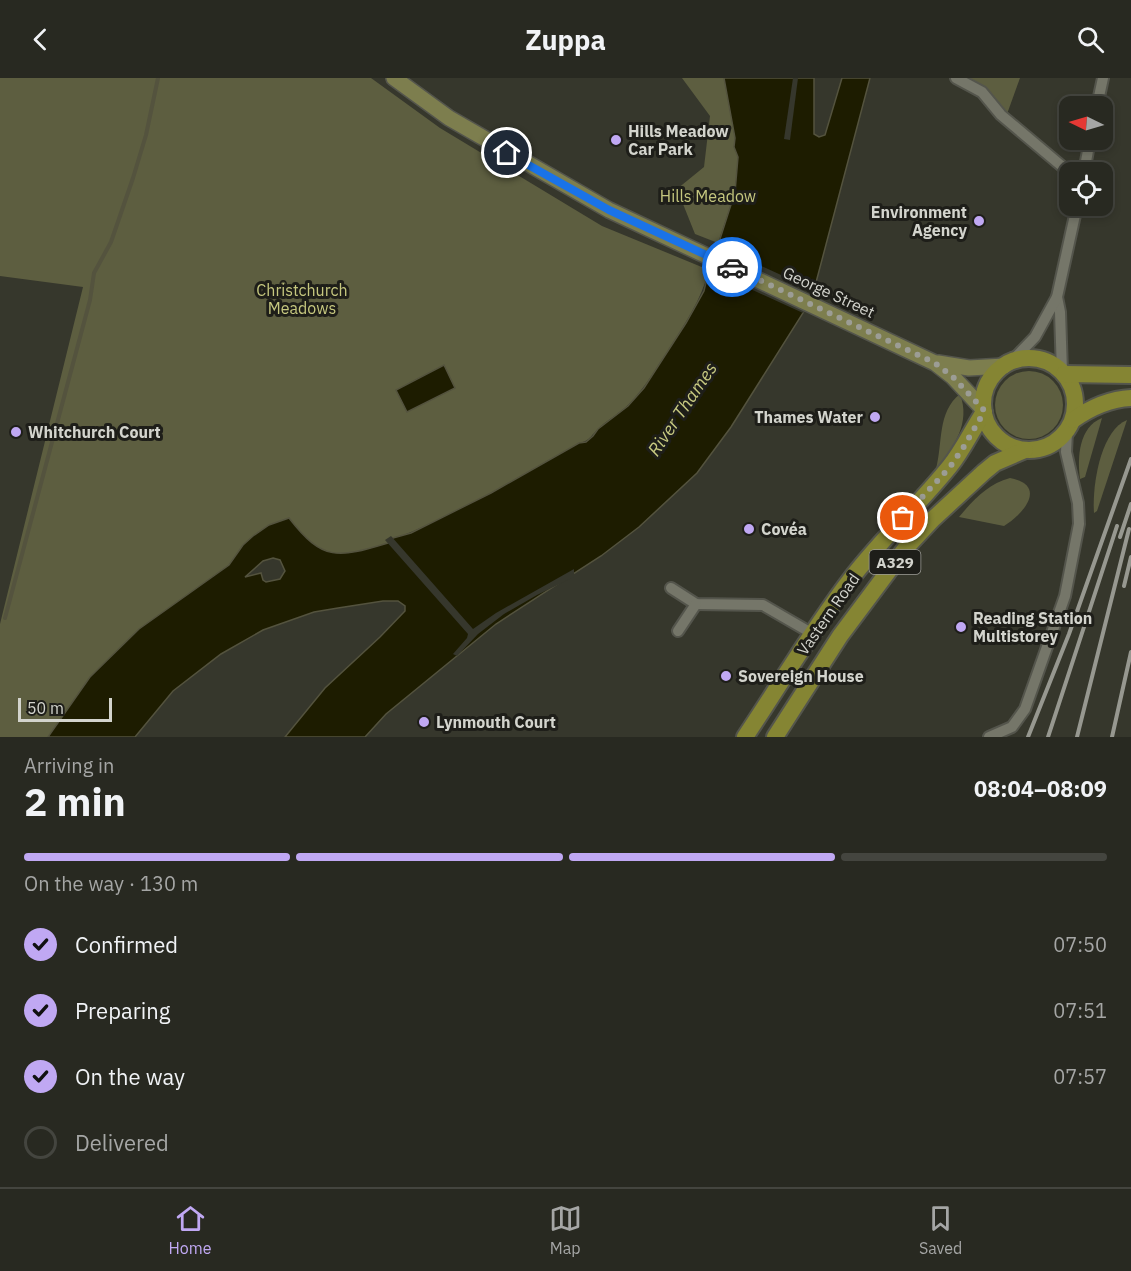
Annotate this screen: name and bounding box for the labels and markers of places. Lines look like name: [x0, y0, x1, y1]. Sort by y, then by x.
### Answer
place label: Hills Meadow Car Park: [628, 121, 729, 159]
pin: [481, 127, 532, 178]
marker: Hills Meadow Car Park: [609, 133, 623, 147]
place label: Environment Agency: [871, 202, 967, 240]
marker: Environment Agency: [972, 214, 986, 228]
place label: Thames Water: [754, 407, 864, 427]
marker: Thames Water: [868, 410, 882, 424]
place label: Whitchurch Court: [28, 422, 161, 442]
marker: Whitchurch Court: [9, 425, 23, 439]
pin: [877, 492, 928, 543]
place label: Covéa: [761, 519, 807, 539]
marker: Covéa: [742, 522, 756, 536]
place label: Reading Station Multistorey: [973, 608, 1092, 646]
marker: Reading Station Multistorey: [954, 620, 968, 634]
place label: Sovereign House: [738, 666, 864, 686]
marker: Sovereign House: [719, 669, 733, 683]
place label: Lynmouth Court: [436, 712, 556, 732]
marker: Lynmouth Court: [417, 715, 431, 729]

